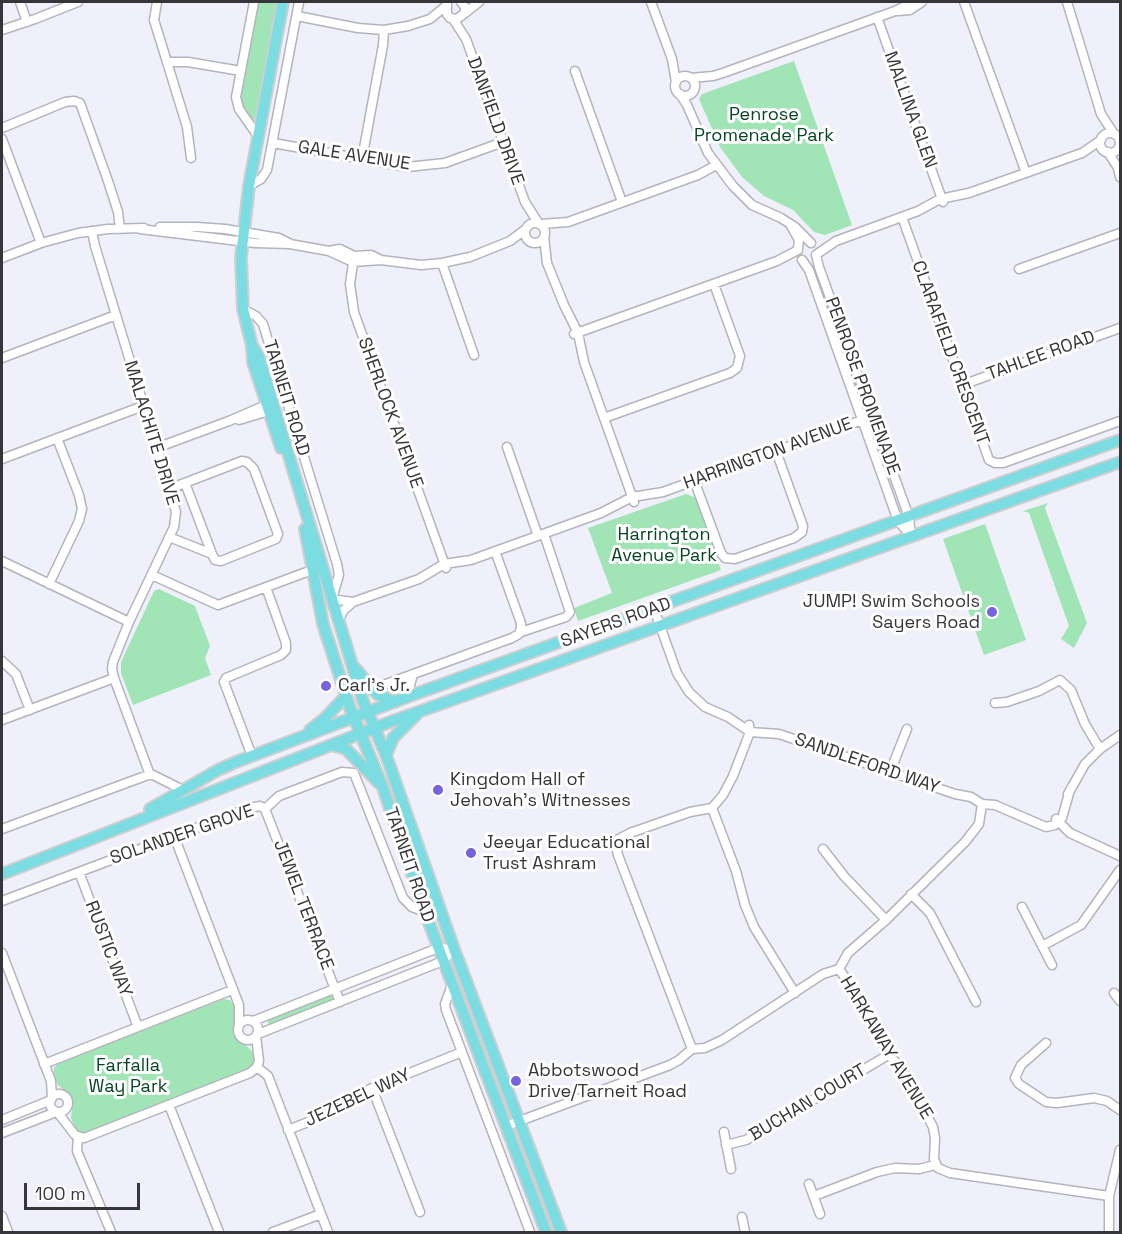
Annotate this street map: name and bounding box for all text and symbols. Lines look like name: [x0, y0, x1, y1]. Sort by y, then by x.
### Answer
street label: MALLINA GLEN: [879, 49, 941, 171]
street label: DANFIELD DRIVE: [462, 54, 528, 188]
park label: Penrose Promenade Park: [694, 104, 834, 146]
street label: GALE AVENUE: [296, 136, 412, 176]
street label: CLARAFIELD CRESCENT: [907, 258, 993, 448]
street label: PENROSE PROMENADE: [820, 294, 904, 478]
street label: TAHLEE ROAD: [984, 326, 1098, 386]
street label: SHERLOCK AVENUE: [353, 335, 427, 491]
street label: TARNEIT ROAD: [258, 337, 314, 459]
street label: MALACHITE DRIVE: [119, 358, 183, 508]
street label: HARRINGTON AVENUE: [681, 413, 855, 495]
park label: Harrington Avenue Park: [611, 524, 717, 566]
place label: JUMP! Swim Schools Sayers Road: [803, 591, 980, 634]
street label: SAYERS ROAD: [558, 593, 674, 653]
marker: JUMP! Swim Schools Sayers Road: [985, 605, 999, 619]
place label: Carl's Jr.: [338, 675, 410, 697]
marker: Carl's Jr.: [319, 679, 333, 693]
street label: SANDLEFORD WAY: [792, 729, 942, 799]
place label: Kingdom Hall of Jehovah's Witnesses: [450, 769, 631, 812]
marker: Kingdom Hall of Jehovah's Witnesses: [431, 783, 445, 797]
street label: SOLANDER GROVE: [107, 800, 257, 870]
street label: TARNEIT ROAD: [379, 805, 439, 925]
place label: Jeeyar Educational Trust Ashram: [483, 832, 650, 874]
street label: JEWEL TERRACE: [268, 837, 338, 973]
marker: Jeeyar Educational Trust Ashram: [464, 846, 478, 860]
street label: RUSTIC WAY: [80, 898, 136, 1000]
street label: HARKAWAY AVENUE: [835, 973, 937, 1123]
park label: Farfalla Way Park: [89, 1055, 167, 1098]
place label: Abbotswood Drive/Tarneit Road: [528, 1060, 687, 1102]
street label: BUCHAN COURT: [746, 1060, 870, 1146]
street label: JEZEBEL WAY: [302, 1064, 414, 1132]
marker: Abbotswood Drive/Tarneit Road: [509, 1074, 523, 1088]
scale bar: [27, 1171, 142, 1209]
text: 100 m: [35, 1182, 86, 1205]

